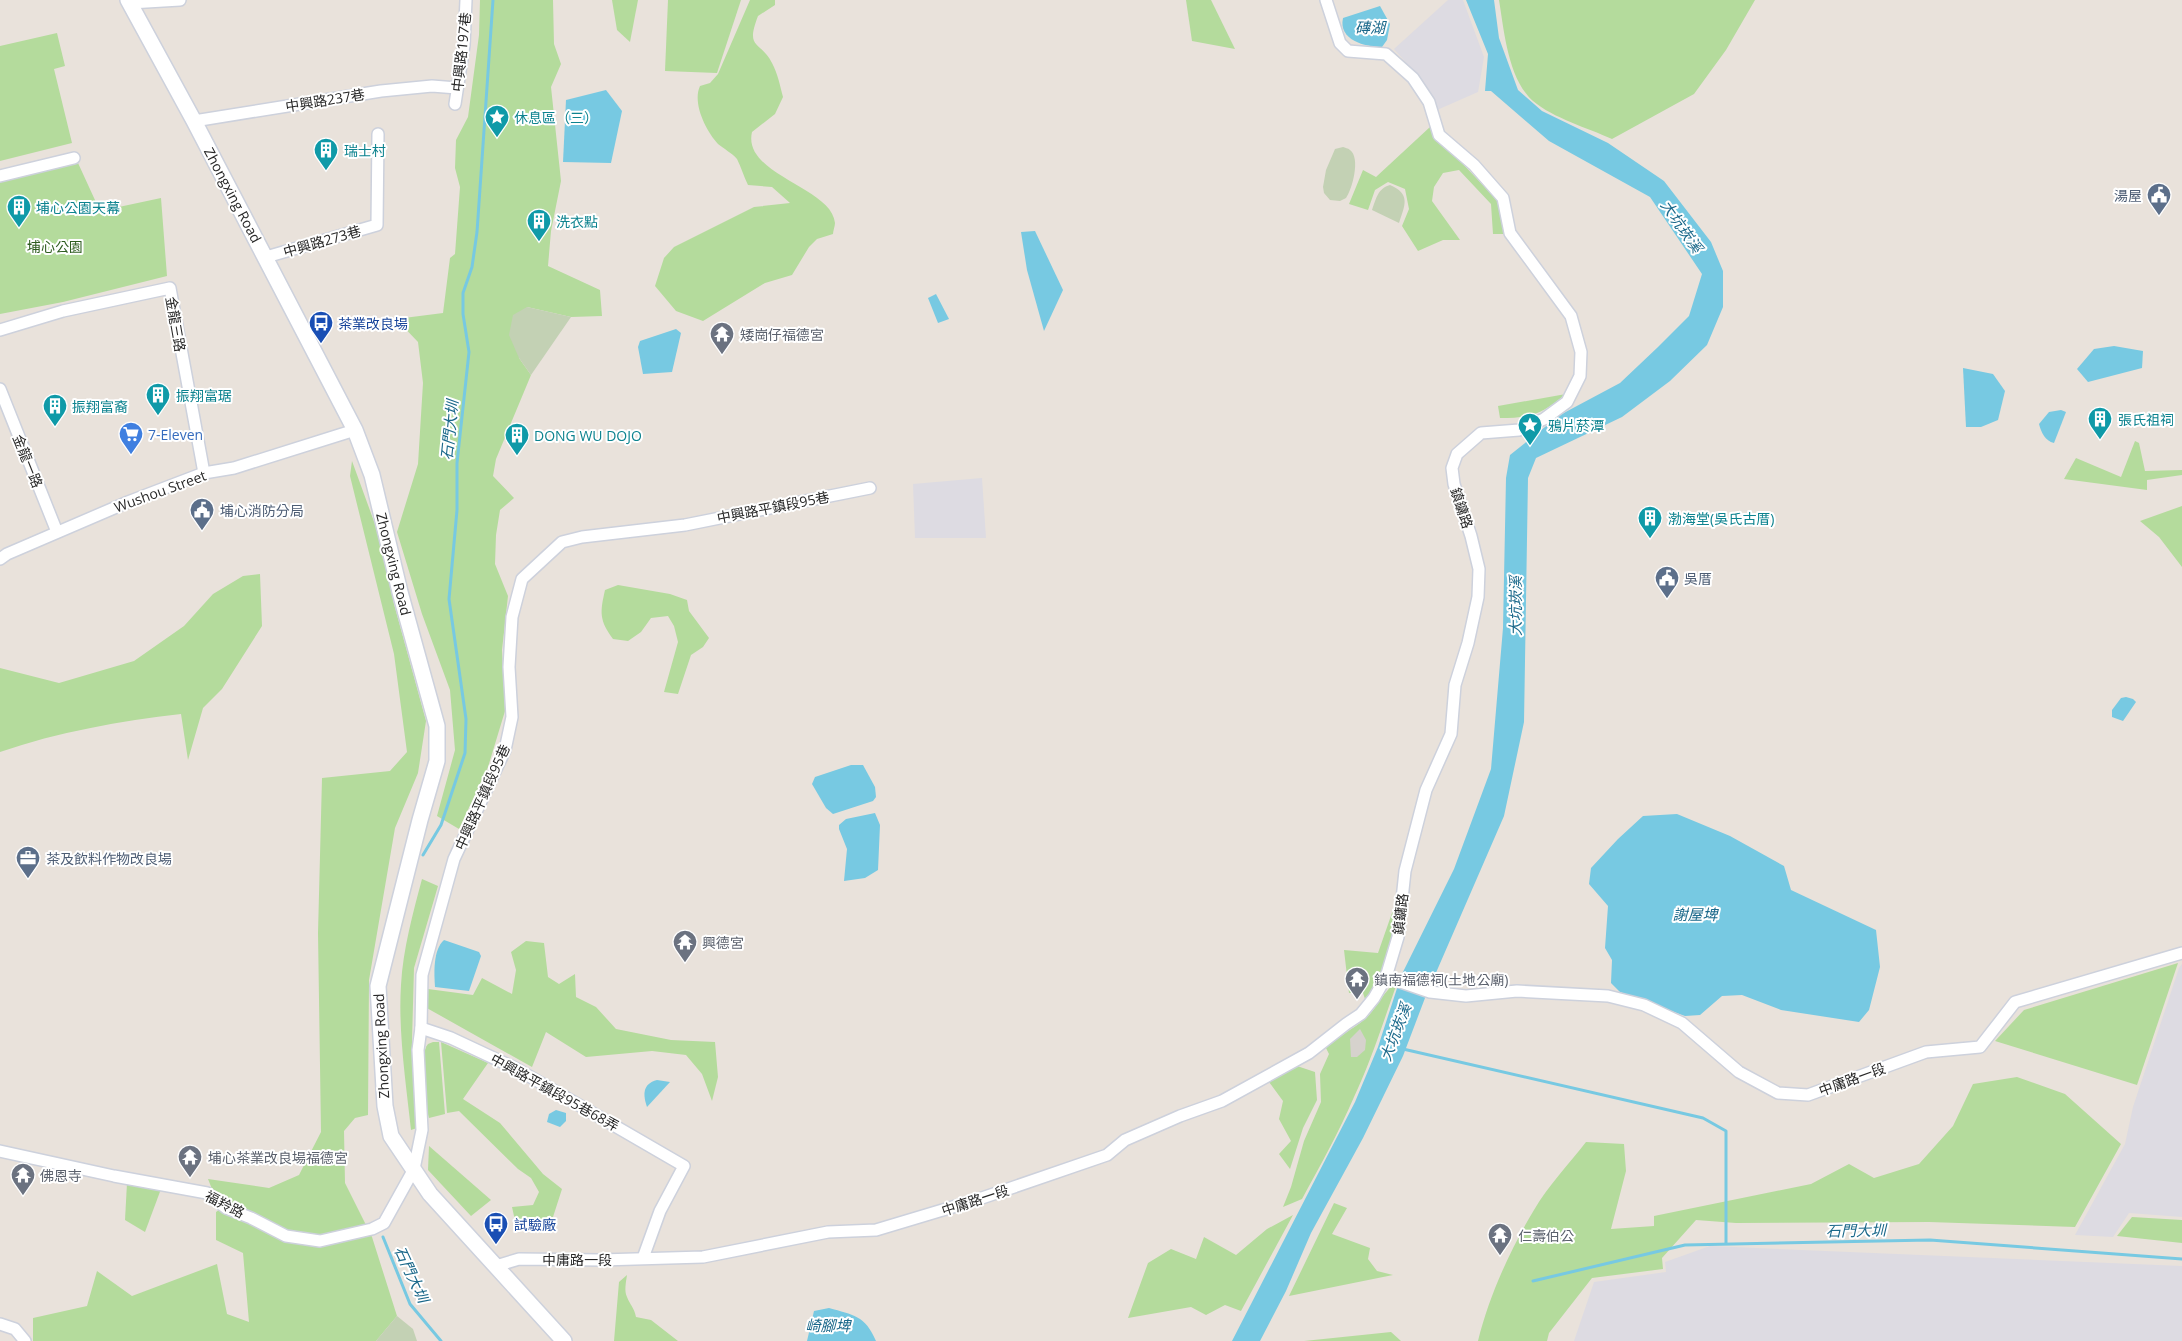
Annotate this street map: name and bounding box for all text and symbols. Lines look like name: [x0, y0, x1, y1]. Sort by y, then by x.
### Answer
street label: 中興路197巷: [447, 11, 475, 93]
water label: 磚湖: [1355, 17, 1387, 37]
street label: 中興路237巷: [284, 84, 366, 116]
place icon: 休息區（三）: [484, 104, 510, 138]
place label: 休息區（三）: [514, 108, 598, 127]
building icon: 瑞士村: [313, 137, 339, 171]
place label: 瑞士村: [344, 141, 386, 160]
street label: Zhongxing Road: [200, 144, 266, 246]
public building icon: 湯屋: [2146, 182, 2172, 216]
place label: 湯屋: [2114, 186, 2142, 205]
building icon: 埔心公園天幕: [6, 194, 32, 228]
water label: 大坑崁溪: [1657, 196, 1709, 258]
place label: 埔心公園天幕: [36, 198, 120, 217]
building icon: 洗衣點: [526, 208, 552, 242]
place label: 洗衣點: [556, 212, 598, 231]
street label: 中興路273巷: [281, 221, 363, 261]
park label: 埔心公園: [27, 237, 83, 256]
street label: 金龍三路: [162, 295, 190, 353]
bus stop icon: 茶業改良場: [308, 310, 334, 344]
place label: 茶業改良場: [338, 314, 408, 333]
temple icon: 矮崗仔福德宮: [709, 321, 735, 355]
place label: 矮崗仔福德宮: [740, 325, 824, 344]
building icon: 振翔富琚: [145, 382, 171, 416]
place label: 振翔富琚: [176, 386, 232, 405]
building icon: 振翔富裔: [42, 393, 68, 427]
place label: 振翔富裔: [72, 397, 128, 416]
water label: 石門大圳: [436, 397, 462, 461]
building icon: 張氏祖祠: [2087, 406, 2113, 440]
place label: 張氏祖祠: [2118, 410, 2174, 429]
place icon: 鴉片菸潭: [1517, 412, 1543, 446]
place label: 鴉片菸潭: [1548, 416, 1604, 435]
supermarket icon: 7-Eleven: [118, 421, 144, 455]
building icon: DONG WU DOJO: [504, 422, 530, 456]
place label: 7-Eleven: [148, 425, 203, 444]
place label: DONG WU DOJO: [534, 426, 642, 445]
street label: 金龍一路: [9, 431, 47, 491]
street label: Wushou Street: [111, 466, 209, 516]
street label: 鎮鏞路: [1446, 485, 1478, 531]
street label: 中興路平鎮段95巷: [715, 487, 831, 527]
public building icon: 埔心消防分局: [189, 497, 215, 531]
place label: 埔心消防分局: [220, 501, 304, 520]
building icon: 渤海堂(吳氏古厝): [1637, 505, 1663, 539]
place label: 渤海堂(吳氏古厝): [1668, 509, 1774, 528]
street label: Zhongxing Road: [372, 511, 416, 617]
public building icon: 吳厝: [1654, 565, 1680, 599]
place label: 吳厝: [1684, 569, 1712, 588]
water label: 大坑崁溪: [1505, 574, 1525, 636]
street label: 中興路平鎮段95巷: [450, 741, 514, 853]
office icon: 茶及飲料作物改良場: [15, 845, 41, 879]
place label: 茶及飲料作物改良場: [46, 849, 172, 868]
street label: 鎮鏞路: [1388, 892, 1412, 936]
water label: 謝屋埤: [1672, 904, 1719, 924]
temple icon: 興德宮: [672, 929, 698, 963]
place label: 興德宮: [702, 933, 744, 952]
temple icon: 鎮南福德祠(土地公廟): [1344, 966, 1370, 1000]
place label: 鎮南福德祠(土地公廟): [1374, 970, 1508, 989]
street label: Zhongxing Road: [369, 993, 393, 1099]
water label: 大坑崁溪: [1375, 999, 1416, 1064]
street label: 中興路平鎮段95巷68弄: [487, 1049, 623, 1135]
street label: 中庸路一段: [1816, 1058, 1888, 1100]
temple icon: 埔心茶業改良場福德宮: [177, 1144, 203, 1178]
place label: 埔心茶業改良場福德宮: [208, 1148, 348, 1167]
temple icon: 佛恩寺: [10, 1162, 36, 1196]
place label: 佛恩寺: [40, 1166, 82, 1185]
street label: 中庸路一段: [939, 1180, 1011, 1220]
street label: 福羚路: [202, 1186, 248, 1222]
bus stop icon: 試驗廠: [483, 1211, 509, 1245]
place label: 試驗廠: [514, 1215, 556, 1234]
water label: 石門大圳: [1826, 1219, 1888, 1241]
temple icon: 仁壽伯公: [1487, 1222, 1513, 1256]
place label: 仁壽伯公: [1518, 1226, 1574, 1245]
water label: 石門大圳: [390, 1243, 435, 1307]
street label: 中庸路一段: [542, 1250, 612, 1269]
water label: 崎腳埤: [805, 1315, 852, 1335]

